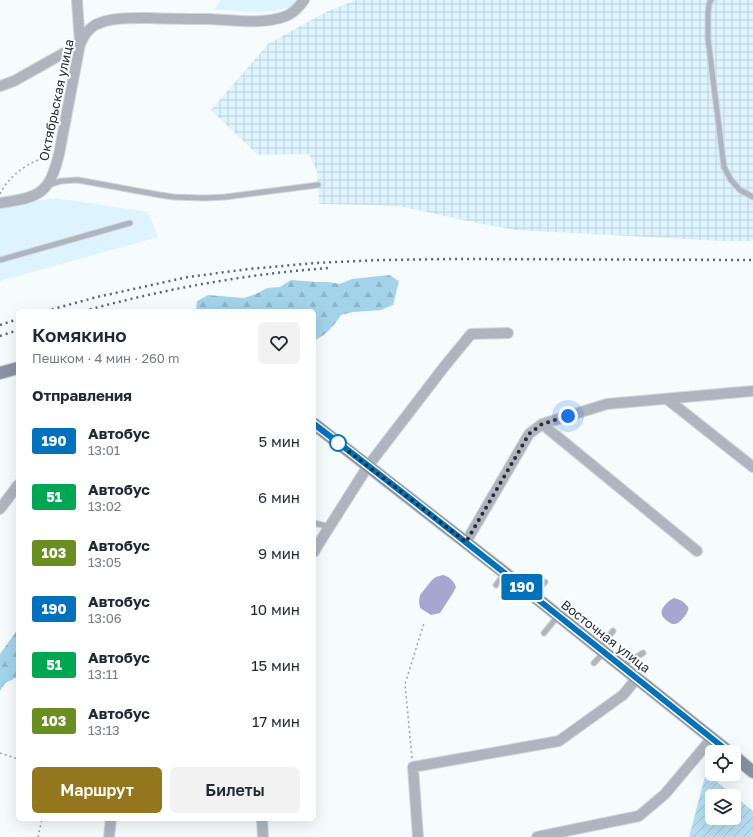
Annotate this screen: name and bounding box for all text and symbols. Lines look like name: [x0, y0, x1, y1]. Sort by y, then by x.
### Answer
street label: Октябрьская улица: [35, 38, 77, 162]
button: heart: [258, 322, 300, 364]
text: Комякино: [32, 323, 127, 346]
text: Пешком · 4 мин · 260 m: [32, 350, 180, 366]
text: Отправления: [32, 386, 132, 404]
your location: [558, 406, 578, 426]
text: Автобус: [88, 424, 150, 442]
text: 190: [41, 432, 67, 449]
text: 5 мин: [258, 432, 300, 450]
unlabelled marker: [329, 434, 347, 452]
text: 13:01: [88, 442, 120, 458]
text: Автобус: [88, 480, 150, 498]
text: 51: [46, 488, 62, 505]
text: 6 мин: [258, 488, 300, 506]
text: 13:02: [88, 498, 121, 514]
text: Автобус: [88, 536, 150, 554]
text: 103: [42, 544, 66, 561]
text: 9 мин: [258, 544, 300, 562]
text: 13:05: [88, 554, 121, 570]
line badge: 190: [499, 574, 545, 600]
text: 190: [509, 578, 535, 595]
text: Автобус: [88, 592, 150, 610]
street label: Восточная улица: [558, 596, 654, 676]
text: 190: [41, 600, 67, 617]
text: 10 мин: [251, 600, 300, 618]
text: 13:06: [88, 610, 122, 626]
text: Автобус: [88, 648, 150, 666]
text: 51: [46, 656, 62, 673]
text: 15 мин: [251, 656, 300, 674]
text: 13:11: [88, 666, 118, 682]
text: Автобус: [88, 704, 150, 722]
text: 103: [42, 712, 66, 729]
text: 17 мин: [252, 712, 300, 730]
text: 13:13: [88, 722, 120, 738]
map controls: [705, 745, 741, 825]
button: locate: [705, 745, 741, 781]
button: Маршрут: [32, 767, 162, 813]
button: Билеты: [170, 767, 300, 813]
button: layers: [705, 789, 741, 825]

